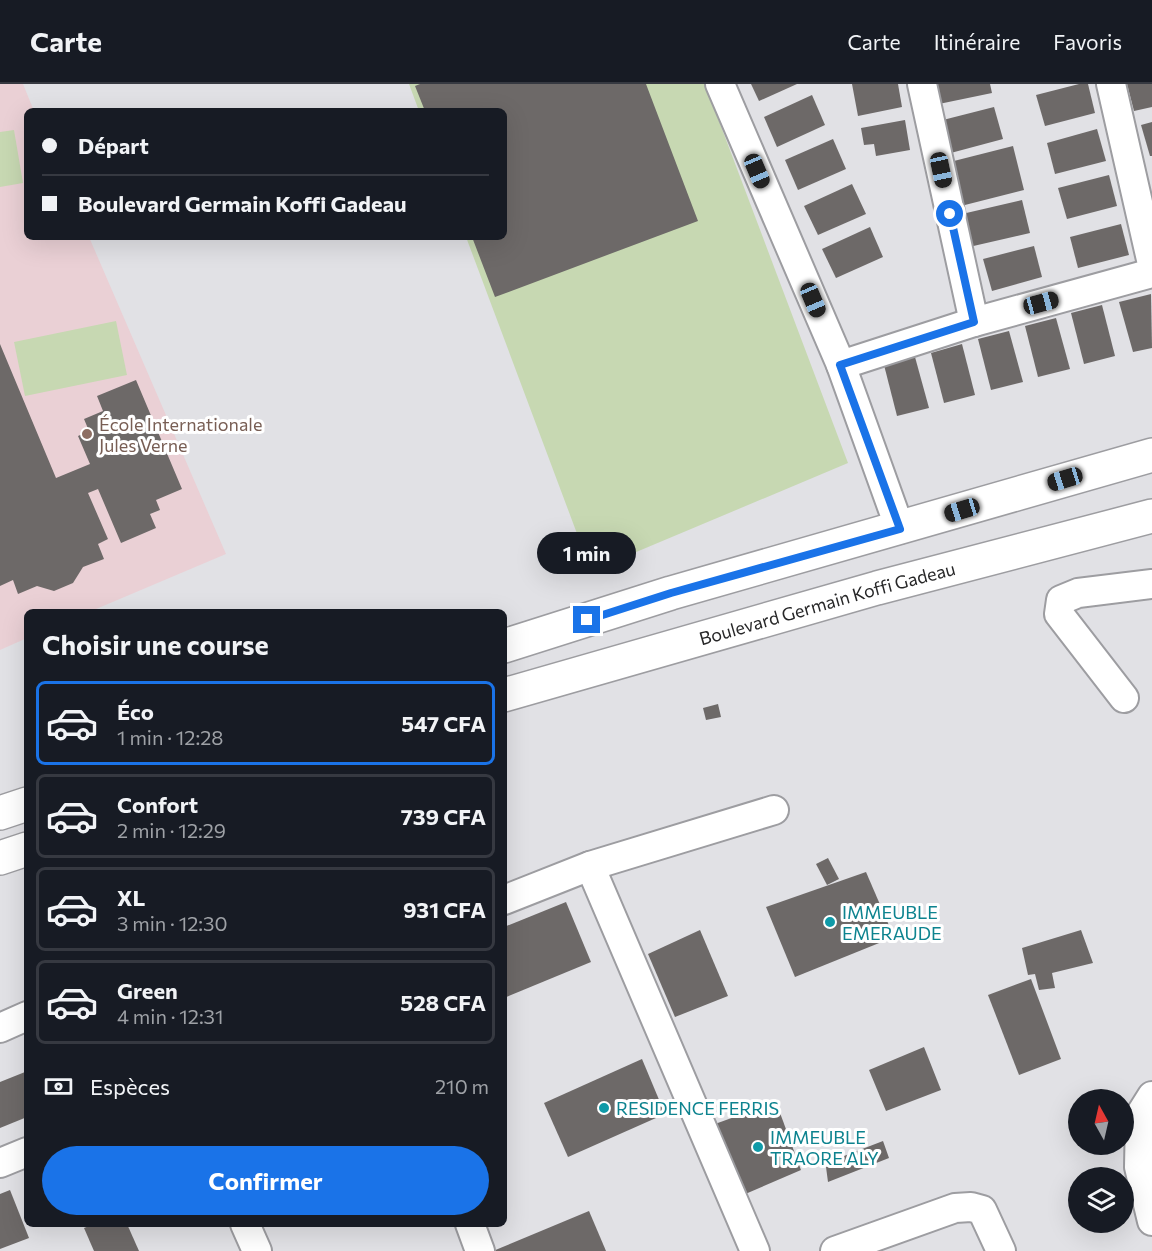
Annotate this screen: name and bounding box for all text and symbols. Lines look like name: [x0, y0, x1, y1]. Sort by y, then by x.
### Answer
text: Carte: [30, 24, 102, 58]
text: Carte: [847, 29, 901, 54]
text: Itinéraire: [934, 29, 1020, 54]
text: Favoris: [1053, 29, 1122, 54]
text: Départ: [78, 132, 149, 159]
car: [742, 151, 772, 191]
car: [928, 151, 954, 189]
text: Boulevard Germain Koffi Gadeau: [78, 190, 407, 217]
route start: [936, 200, 963, 227]
car: [798, 280, 828, 320]
car: [1021, 290, 1061, 316]
place label: École Internationale Jules Verne: [99, 413, 262, 456]
marker: École Internationale Jules Verne: [80, 427, 94, 441]
car: [1045, 465, 1085, 493]
car: [942, 496, 982, 524]
callout: 1 min: [538, 533, 636, 575]
text: 1 min: [563, 541, 610, 565]
street label: Boulevard Germain Koffi Gadeau: [697, 557, 958, 649]
route end: [573, 606, 600, 633]
text: Choisir une course: [42, 628, 269, 661]
icon: car: [45, 696, 99, 750]
text: Éco: [117, 698, 154, 725]
text: 547 CFA: [401, 710, 486, 737]
text: 1 min · 12:28: [117, 725, 223, 749]
icon: car: [45, 789, 99, 843]
text: Confort: [117, 791, 198, 818]
text: 739 CFA: [401, 803, 486, 830]
text: 2 min · 12:29: [117, 818, 226, 842]
icon: car: [45, 882, 99, 936]
text: XL: [117, 884, 145, 911]
text: 931 CFA: [403, 896, 486, 923]
place label: IMMEUBLE EMERAUDE: [842, 901, 942, 944]
text: 3 min · 12:30: [117, 911, 228, 935]
marker: IMMEUBLE EMERAUDE: [823, 915, 837, 929]
icon: car: [45, 975, 99, 1029]
text: Green: [117, 977, 178, 1004]
text: 528 CFA: [400, 989, 486, 1016]
text: 4 min · 12:31: [117, 1004, 224, 1028]
icon: cash: [42, 1070, 75, 1103]
text: Espèces: [90, 1073, 170, 1100]
text: 210 m: [435, 1074, 489, 1098]
north arrow: [1068, 1089, 1134, 1155]
map controls: [1068, 1089, 1134, 1233]
place label: RESIDENCE FERRIS: [616, 1097, 779, 1119]
marker: RESIDENCE FERRIS: [597, 1101, 611, 1115]
place label: IMMEUBLE TRAORE ALY: [770, 1126, 879, 1169]
marker: IMMEUBLE TRAORE ALY: [751, 1140, 765, 1154]
button: Confirmer: [42, 1146, 489, 1215]
button: layers: [1068, 1167, 1134, 1233]

